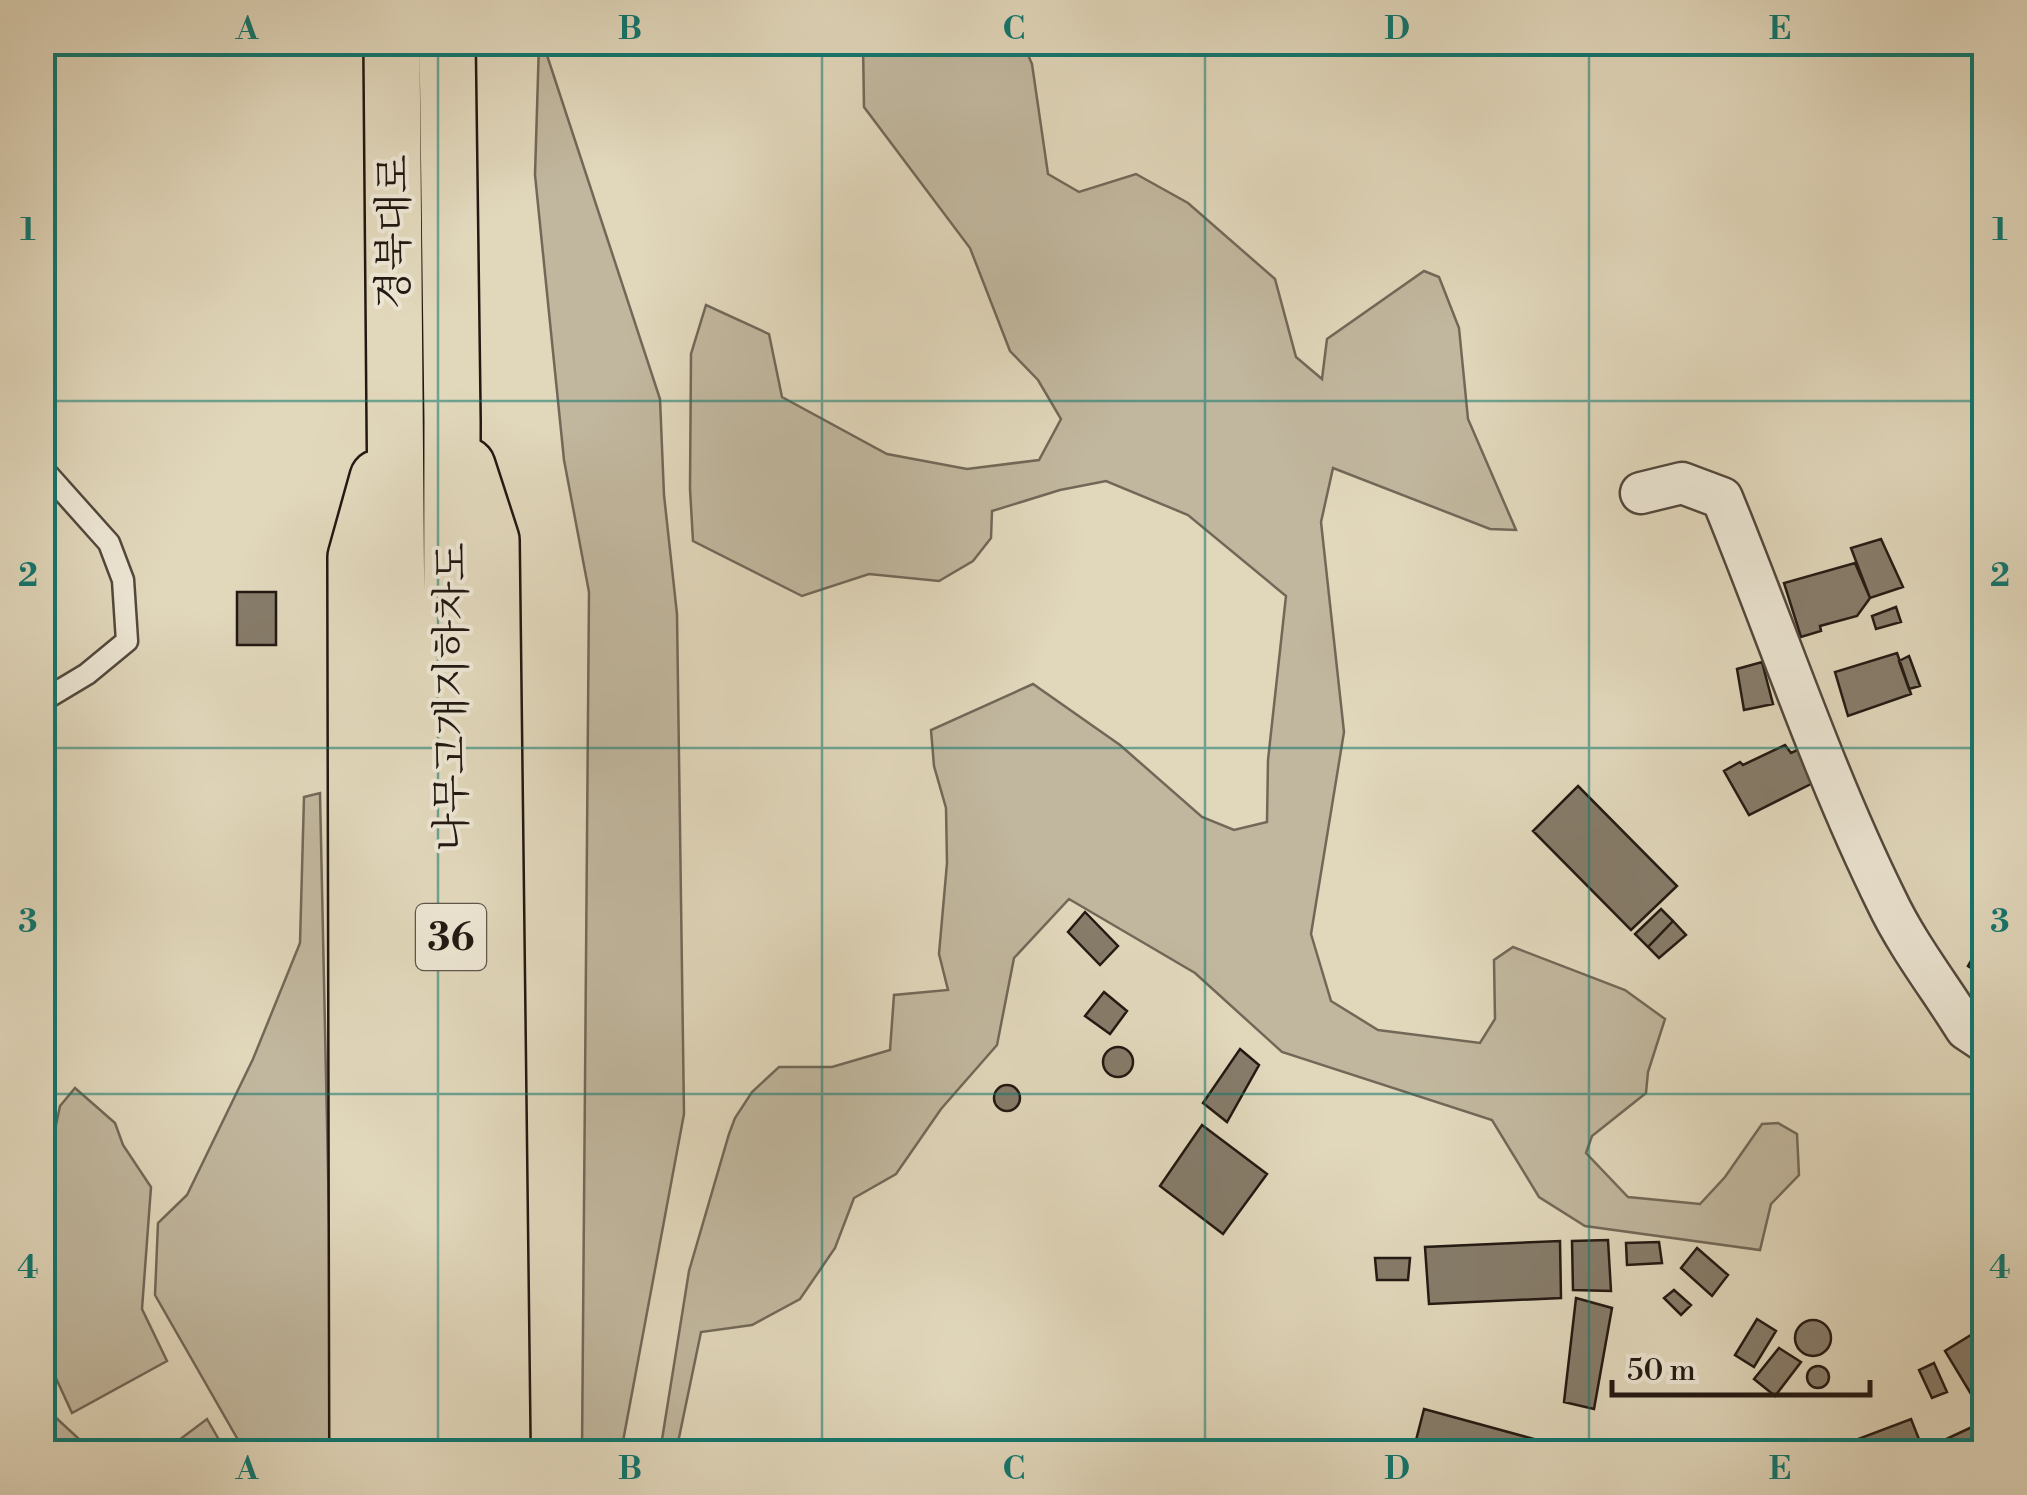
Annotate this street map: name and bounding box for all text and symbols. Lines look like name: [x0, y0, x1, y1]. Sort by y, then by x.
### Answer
text: A: [235, 9, 260, 49]
text: B: [618, 9, 642, 49]
text: C: [1003, 9, 1025, 49]
text: D: [1384, 9, 1410, 49]
text: E: [1769, 9, 1791, 49]
street label: 경북대로: [370, 155, 420, 309]
text: 1: [20, 210, 36, 250]
text: 1: [1992, 210, 2008, 250]
street label: 나무고개지하차도: [428, 542, 478, 852]
text: 2: [18, 556, 38, 596]
text: 2: [1990, 556, 2010, 596]
text: 3: [18, 902, 38, 942]
text: 3: [1990, 902, 2010, 942]
road number: 36: [416, 904, 486, 970]
text: 4: [17, 1248, 39, 1288]
text: 4: [1989, 1248, 2011, 1288]
scale bar: [1612, 1335, 1870, 1397]
text: 50 m: [1627, 1352, 1696, 1390]
text: A: [235, 1449, 260, 1489]
text: B: [618, 1449, 642, 1489]
text: C: [1003, 1449, 1025, 1489]
text: D: [1384, 1449, 1410, 1489]
text: E: [1769, 1449, 1791, 1489]

